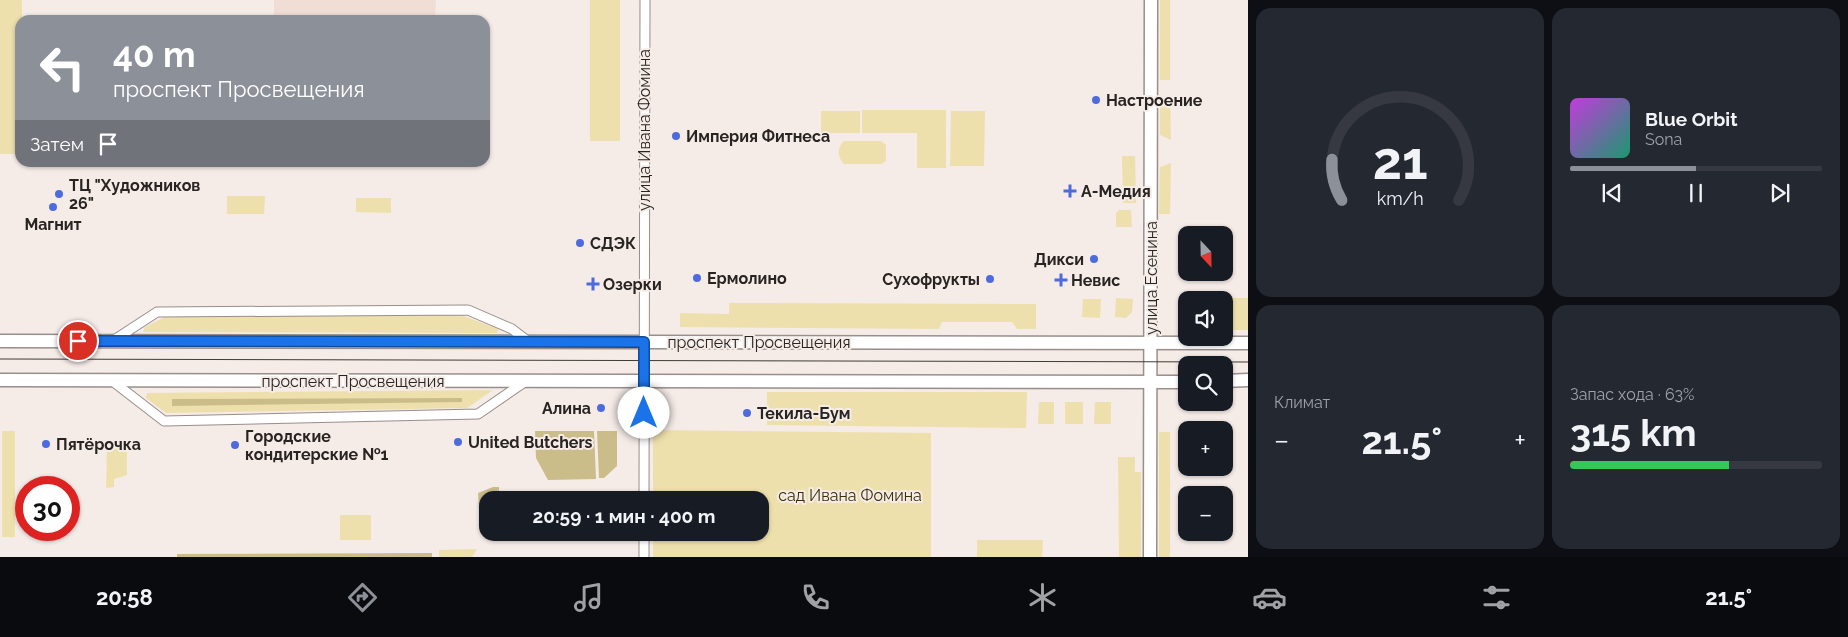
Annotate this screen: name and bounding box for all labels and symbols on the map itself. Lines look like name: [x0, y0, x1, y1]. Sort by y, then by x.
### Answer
street label: улица Ивана Фомина: [635, 49, 654, 211]
place label: Настроение: [1106, 91, 1203, 110]
marker: Настроение: [1090, 94, 1102, 106]
place label: Империя Фитнеса: [686, 127, 830, 146]
marker: Империя Фитнеса: [670, 130, 682, 142]
place label: ТЦ "Художников 26": [69, 176, 200, 213]
place label: А-Медия: [1081, 182, 1151, 201]
marker: А-Медия: [1063, 184, 1077, 198]
marker: ТЦ "Художников 26": [53, 188, 65, 200]
marker: Магнит: [47, 201, 59, 213]
place label: Магнит: [24, 215, 82, 234]
street label: улица Есенина: [1142, 221, 1161, 335]
north arrow: [1178, 226, 1232, 281]
place label: СДЭК: [590, 234, 636, 253]
marker: СДЭК: [574, 237, 586, 249]
place label: Дикси: [1034, 250, 1084, 269]
marker: Дикси: [1088, 253, 1100, 265]
place label: Ермолино: [707, 269, 787, 288]
place label: Сухофрукты: [882, 270, 980, 289]
place label: Невис: [1071, 271, 1120, 290]
marker: Ермолино: [691, 272, 703, 284]
marker: Сухофрукты: [984, 273, 996, 285]
marker: Невис: [1055, 274, 1067, 286]
place label: Озерки: [603, 275, 662, 294]
marker: Озерки: [587, 278, 599, 290]
pin: [57, 320, 99, 362]
street label: проспект Просвещения: [667, 333, 851, 352]
street label: проспект Просвещения: [261, 372, 445, 391]
position arrow: [617, 386, 669, 438]
place label: Алина: [542, 399, 591, 418]
marker: Алина: [595, 402, 607, 414]
place label: Текила-Бум: [757, 404, 850, 423]
marker: Текила-Бум: [741, 407, 753, 419]
place label: Городские кондитерские №1: [245, 427, 388, 464]
place label: United Butchers: [468, 433, 593, 452]
place label: Пятёрочка: [56, 435, 141, 454]
marker: United Butchers: [452, 436, 464, 448]
marker: Пятёрочка: [40, 438, 52, 450]
marker: Городские кондитерские №1: [229, 439, 241, 451]
speed limit sign: 30: [15, 476, 80, 541]
park label: сад Ивана Фомина: [778, 486, 922, 505]

